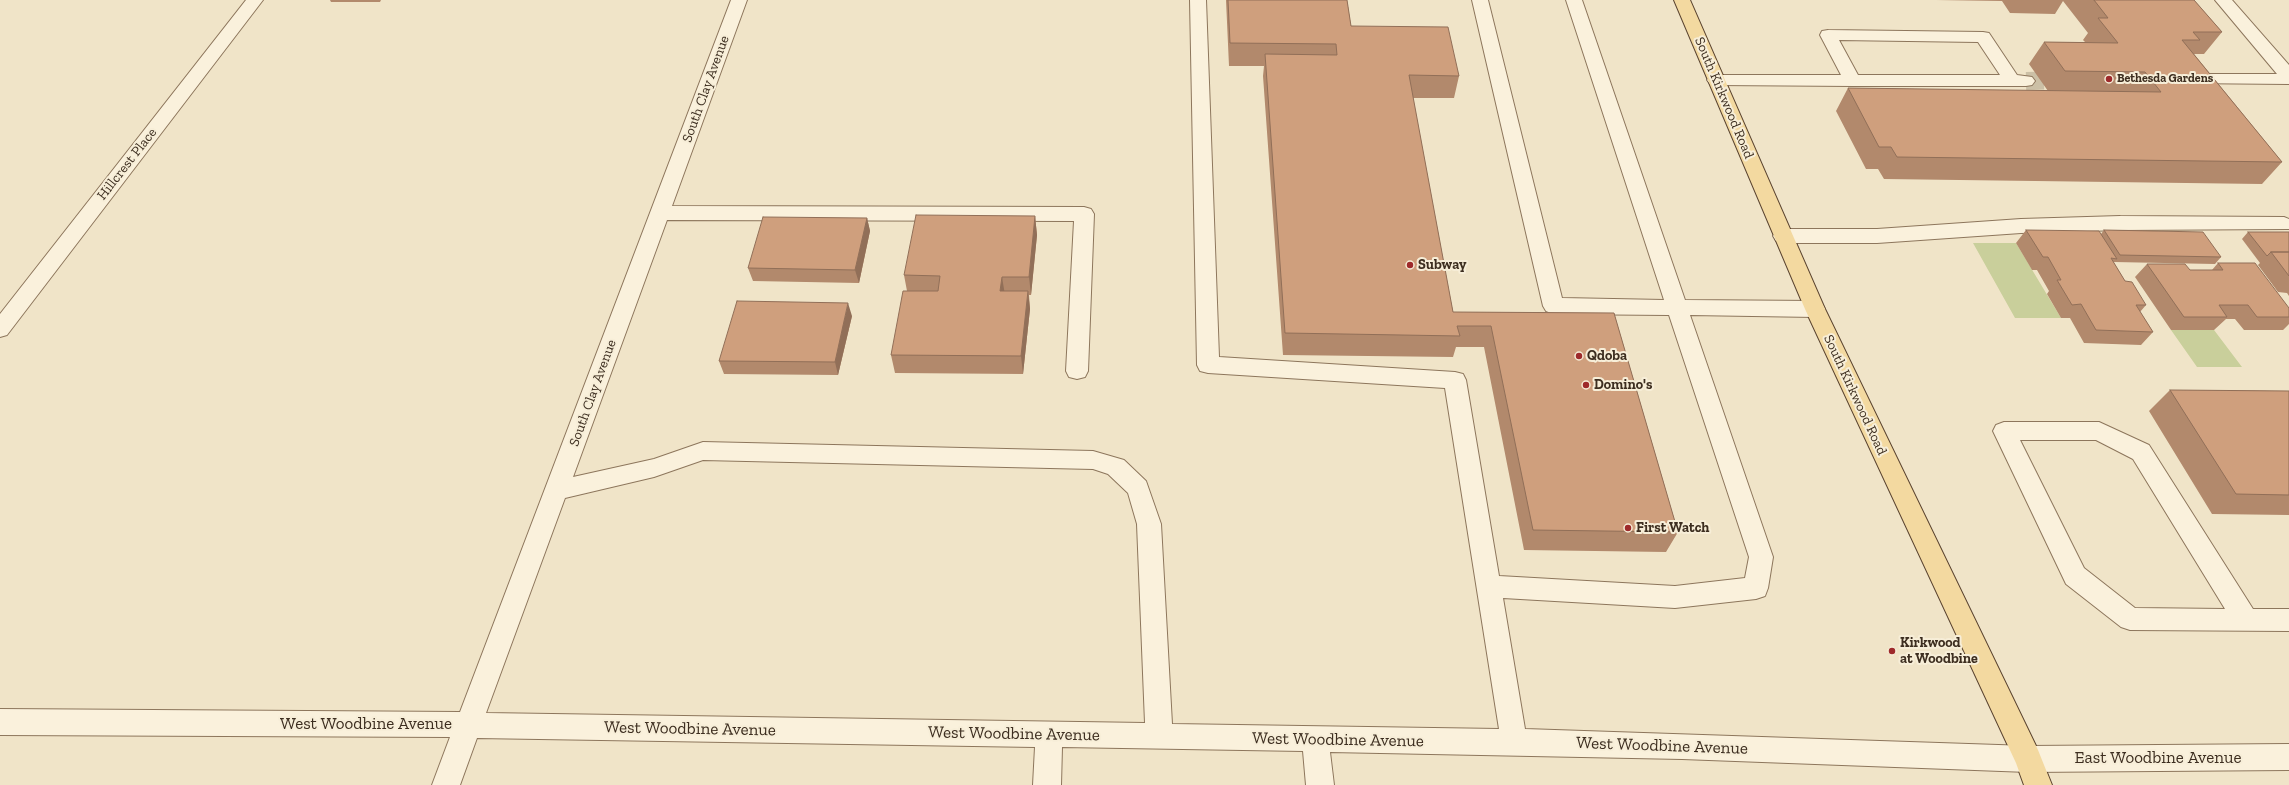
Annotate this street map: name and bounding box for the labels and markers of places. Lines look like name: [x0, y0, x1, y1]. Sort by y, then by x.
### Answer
place label: Bethesda Gardens: [2117, 72, 2213, 86]
marker: Bethesda Gardens: [2104, 74, 2114, 84]
place label: Subway: [1418, 257, 1466, 273]
marker: Subway: [1405, 260, 1415, 270]
place label: Qdoba: [1587, 348, 1627, 364]
marker: Qdoba: [1574, 351, 1584, 361]
place label: Domino's: [1594, 377, 1652, 393]
marker: Domino's: [1581, 380, 1591, 390]
place label: First Watch: [1636, 520, 1709, 536]
marker: First Watch: [1623, 523, 1633, 533]
place label: Kirkwood at Woodbine: [1900, 635, 1978, 668]
marker: Kirkwood at Woodbine: [1887, 646, 1897, 656]

